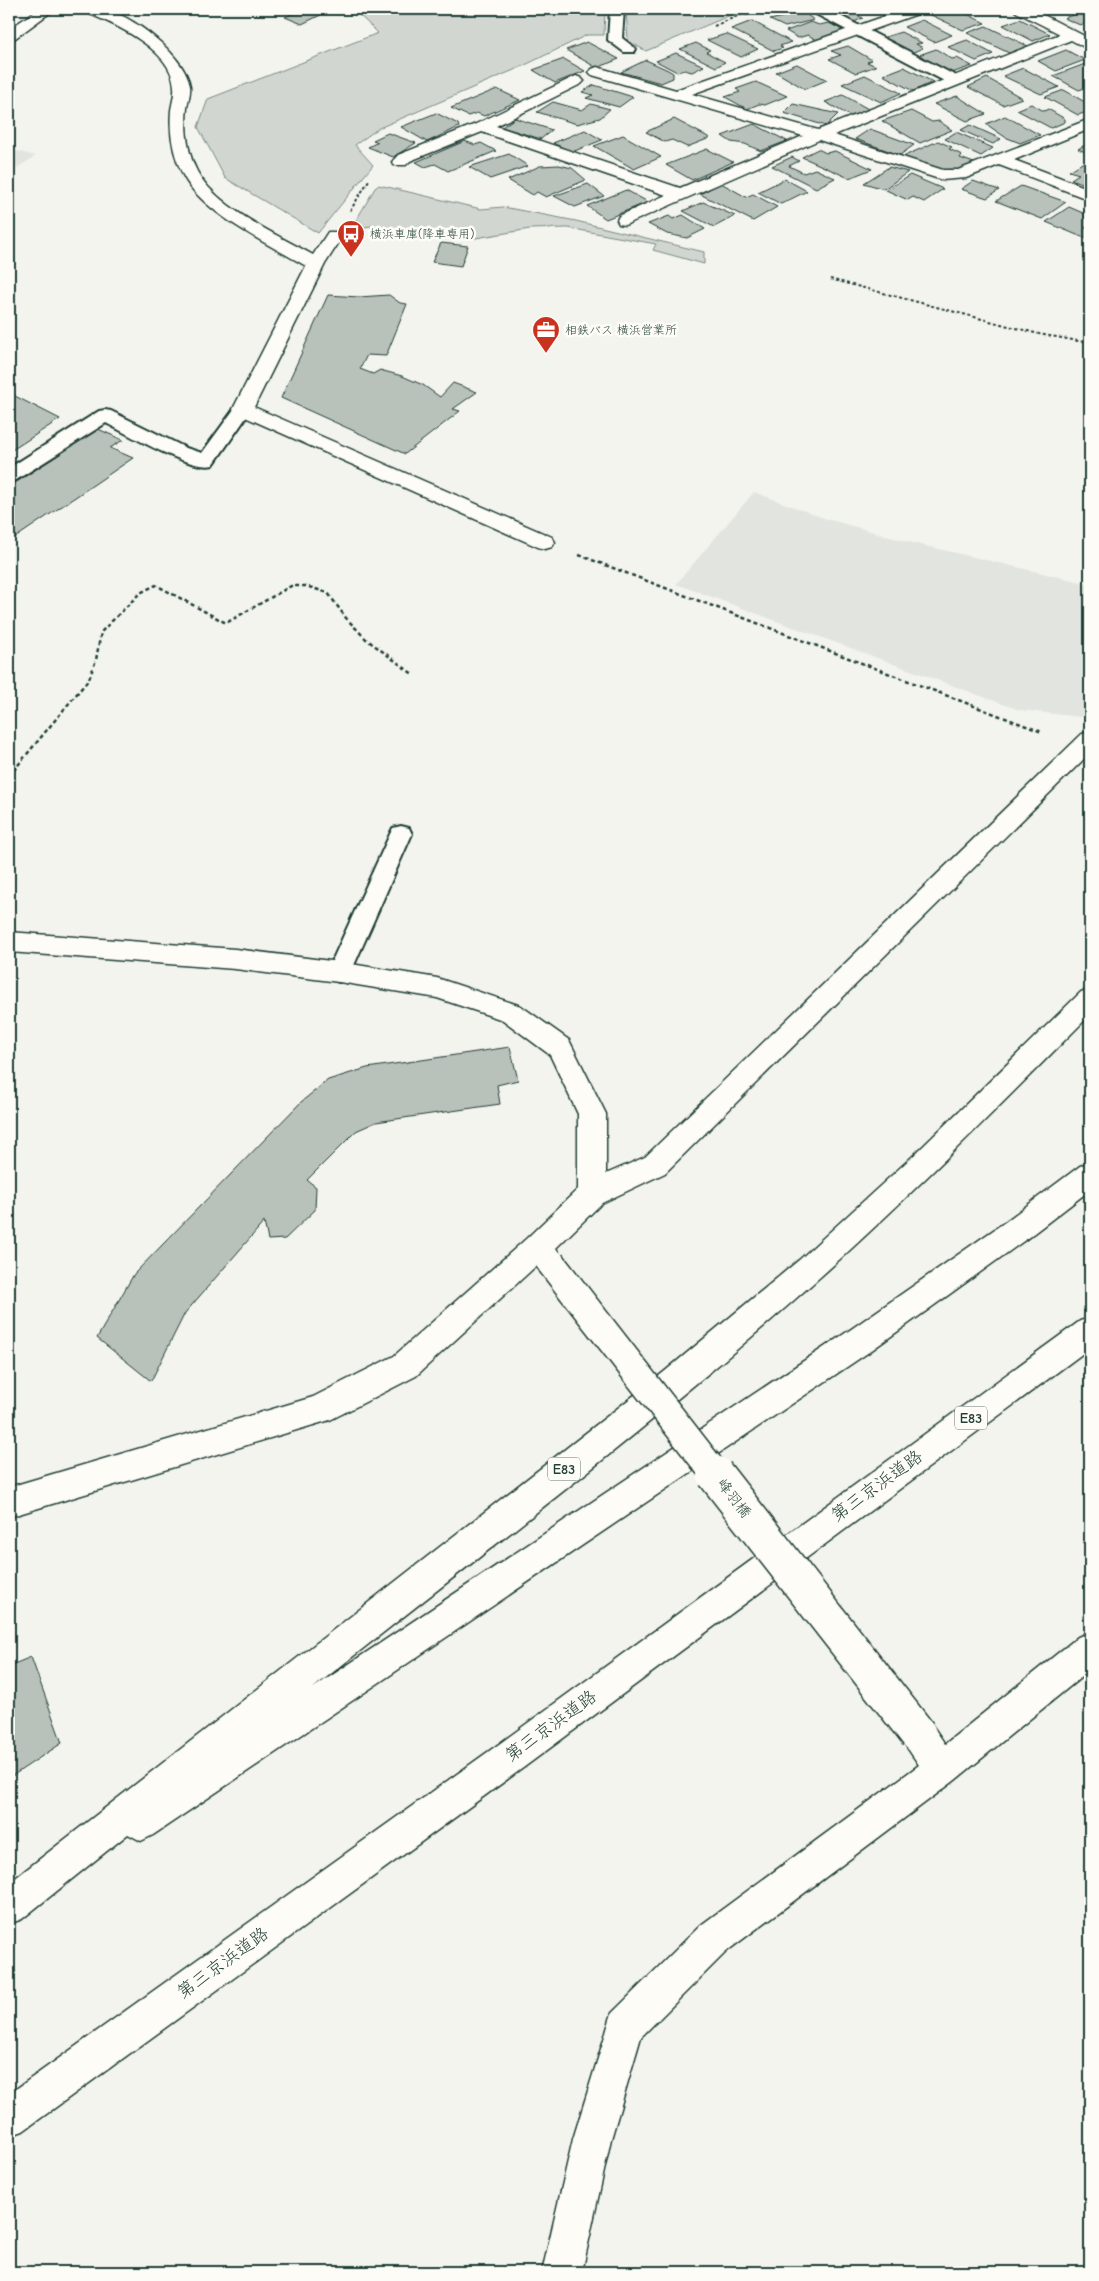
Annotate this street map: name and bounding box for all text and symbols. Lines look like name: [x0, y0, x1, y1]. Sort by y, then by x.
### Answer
bus stop icon: 横浜車庫(降車専用): [336, 219, 366, 258]
place label: 横浜車庫(降車専用): [370, 227, 474, 241]
office icon: 相鉄バス 横浜営業所: [531, 315, 561, 354]
place label: 相鉄バス 横浜営業所: [565, 323, 677, 337]
road number: E83: [955, 1406, 987, 1430]
street label: 第三京浜道路: [827, 1446, 927, 1526]
road number: E83: [548, 1458, 580, 1480]
street label: 峰羽橋: [713, 1475, 755, 1521]
street label: 第三京浜道路: [501, 1686, 601, 1766]
street label: 第三京浜道路: [173, 1923, 273, 2003]

